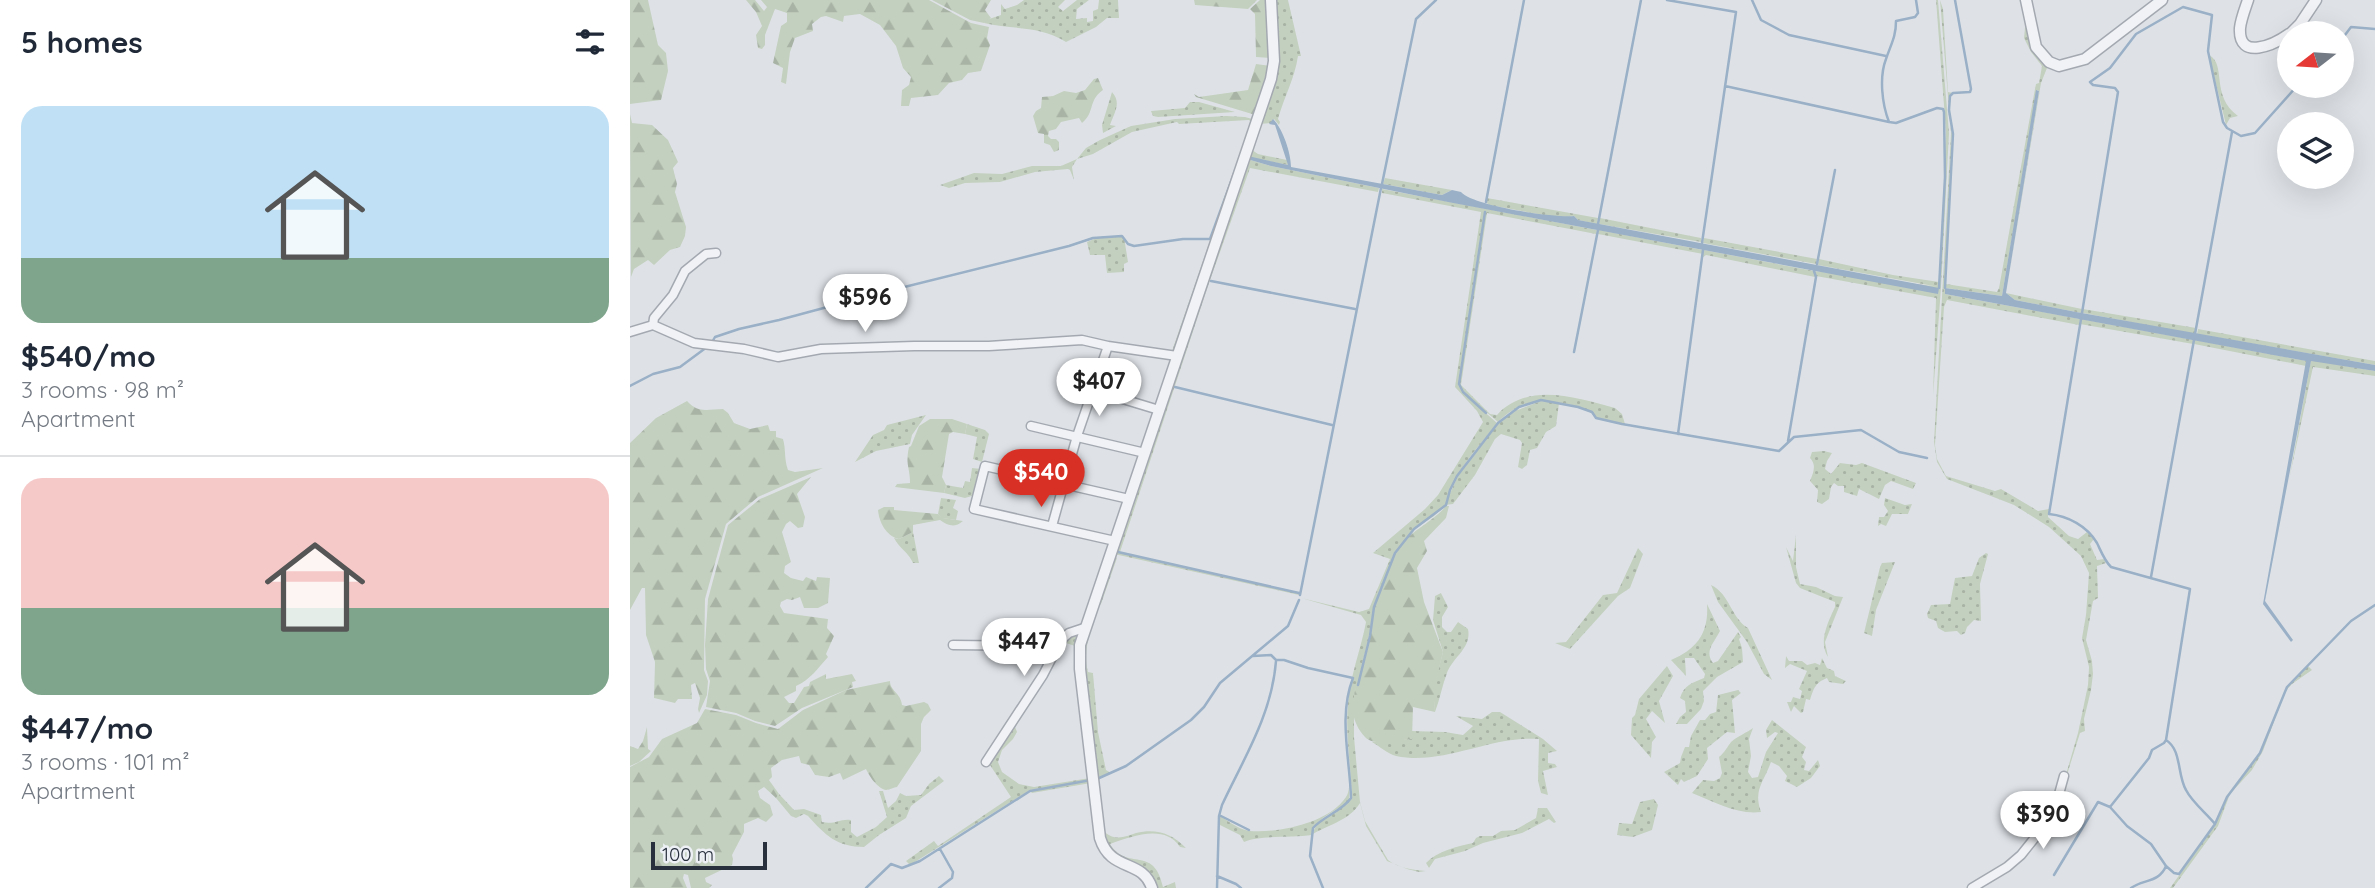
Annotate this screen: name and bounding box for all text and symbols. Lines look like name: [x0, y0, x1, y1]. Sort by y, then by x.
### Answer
north arrow: [2277, 21, 2354, 98]
map controls: [2277, 21, 2354, 189]
text: 5 homes: [21, 23, 143, 61]
icon: filters: [571, 23, 609, 61]
button: layers: [2277, 112, 2354, 189]
icon: home: [252, 152, 378, 278]
pin: $596: [824, 274, 906, 334]
text: $596: [839, 282, 891, 311]
text: $540/mo: [21, 337, 156, 375]
pin: $407: [1058, 358, 1140, 418]
text: $407: [1072, 366, 1126, 395]
text: 3 rooms · 98 m²: [21, 375, 184, 404]
text: Apartment: [21, 404, 135, 433]
pin: $540: [1000, 449, 1082, 509]
text: $540: [1014, 457, 1068, 486]
icon: home: [252, 524, 378, 650]
pin: $447: [983, 618, 1065, 678]
text: $447: [998, 626, 1050, 655]
text: $447/mo: [21, 709, 153, 747]
text: 3 rooms · 101 m²: [21, 747, 190, 776]
text: Apartment: [21, 776, 135, 805]
pin: $390: [2002, 792, 2084, 851]
text: $390: [2016, 799, 2070, 828]
scale bar: [651, 839, 766, 871]
text: 100 m: [662, 842, 714, 866]

